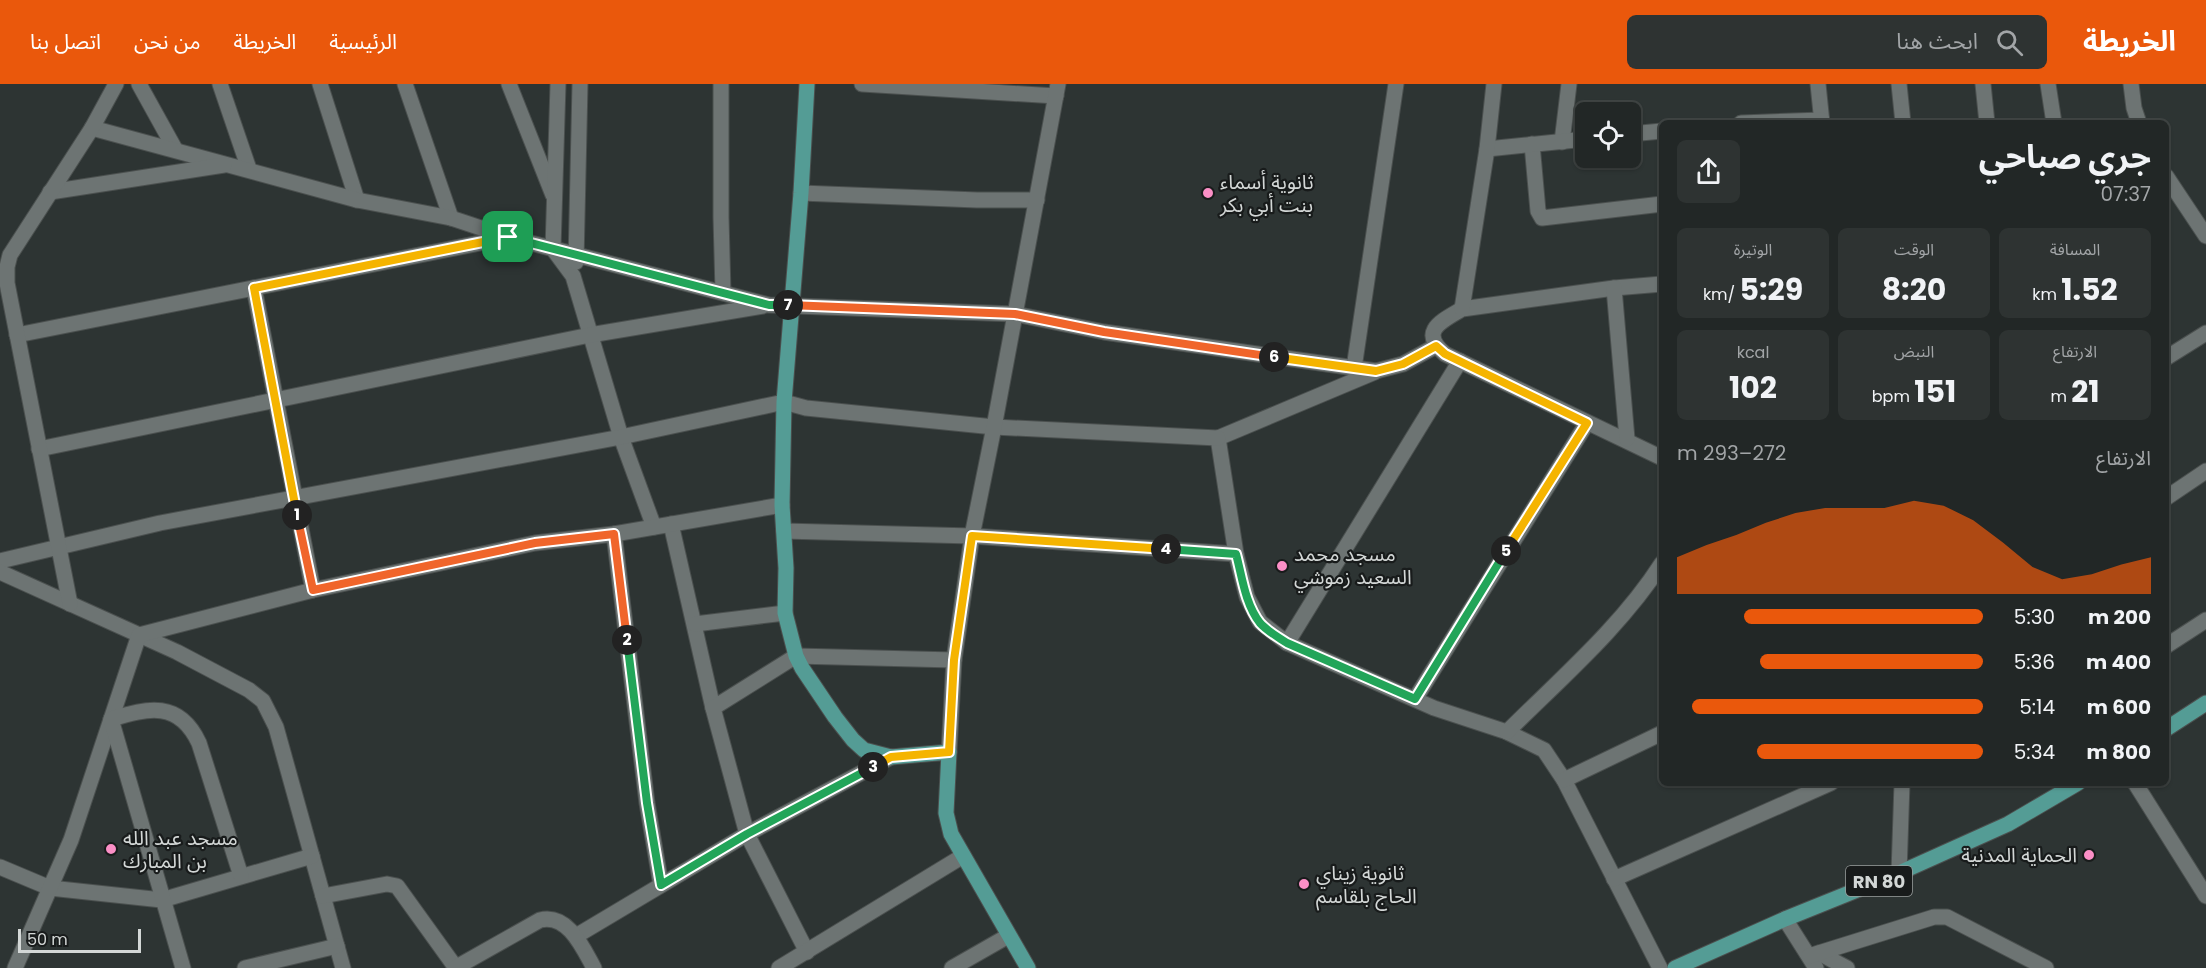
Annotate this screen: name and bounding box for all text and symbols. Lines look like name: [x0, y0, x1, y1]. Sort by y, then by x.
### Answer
search box: [1627, 15, 2047, 69]
text: الخريطة: [2083, 22, 2176, 61]
text: ابحث هنا: [1896, 26, 1978, 57]
icon: search: [1993, 26, 2026, 59]
text: اتصل بنا: [30, 27, 101, 56]
text: من نحن: [134, 27, 200, 56]
text: الخريطة: [233, 27, 296, 56]
text: الرئيسية: [329, 27, 397, 56]
map controls: [1575, 102, 1641, 168]
button: locate: [1575, 102, 1641, 168]
text: جري صباحي: [1979, 133, 2151, 180]
button: share: [1677, 140, 1740, 203]
place label: ثانوية أسماء بنت أبي بكر: [1219, 168, 1314, 221]
text: 07:37: [2101, 180, 2151, 208]
marker: ثانوية أسماء بنت أبي بكر: [1201, 186, 1215, 200]
pin: [482, 211, 533, 262]
icon: arrive: [491, 220, 524, 253]
text: الوتيرة: [1734, 238, 1772, 261]
text: الوقت: [1894, 238, 1934, 261]
text: المسافة: [2050, 238, 2100, 261]
text: 5:29: [1740, 268, 1803, 311]
text: 8:20: [1882, 268, 1946, 311]
text: 1.52: [2061, 268, 2118, 311]
text: /km: [1703, 283, 1740, 306]
text: km: [2032, 283, 2061, 306]
pin: 7: [773, 290, 803, 320]
text: 7: [784, 293, 792, 316]
text: النبض: [1894, 340, 1934, 363]
text: الارتفاع: [2053, 340, 2097, 363]
text: kcal: [1737, 341, 1769, 364]
pin: 6: [1259, 342, 1289, 372]
text: 6: [1269, 345, 1279, 368]
text: 102: [1729, 366, 1777, 409]
text: 151: [1914, 370, 1956, 413]
text: 21: [2071, 370, 2100, 413]
text: bpm: [1872, 385, 1914, 408]
text: m: [2050, 385, 2071, 408]
text: 272–293 m: [1677, 439, 1786, 467]
text: الارتفاع: [2096, 444, 2151, 472]
pin: 1: [282, 500, 312, 530]
text: 1: [294, 503, 300, 526]
pin: 4: [1151, 534, 1181, 564]
pin: 5: [1491, 536, 1521, 566]
text: 4: [1161, 537, 1171, 560]
text: 5: [1501, 539, 1511, 562]
place label: مسجد محمد السعيد زموشي: [1294, 540, 1412, 593]
marker: مسجد محمد السعيد زموشي: [1275, 559, 1289, 573]
text: 5:30: [2014, 603, 2055, 631]
text: 200 m: [2088, 603, 2151, 631]
pin: 2: [612, 625, 642, 655]
text: 2: [622, 628, 632, 651]
text: 5:36: [2014, 648, 2055, 676]
text: 400 m: [2086, 648, 2151, 676]
text: 5:14: [2019, 693, 2055, 721]
text: 600 m: [2087, 693, 2151, 721]
text: 5:34: [2014, 738, 2055, 766]
text: 800 m: [2087, 738, 2151, 766]
pin: 3: [858, 752, 888, 782]
text: 3: [868, 755, 878, 778]
place label: مسجد عبد الله بن المبارك: [123, 824, 238, 875]
place label: الحماية المدنية: [1961, 841, 2077, 869]
marker: مسجد عبد الله بن المبارك: [104, 842, 118, 856]
marker: الحماية المدنية: [2082, 848, 2096, 862]
place label: ثانوية زيناي الحاج بلقاسم: [1316, 859, 1417, 911]
road number: RN 80: [1846, 866, 1912, 896]
marker: ثانوية زيناي الحاج بلقاسم: [1297, 877, 1311, 891]
scale bar: [18, 926, 141, 954]
text: 50 m: [27, 928, 68, 951]

